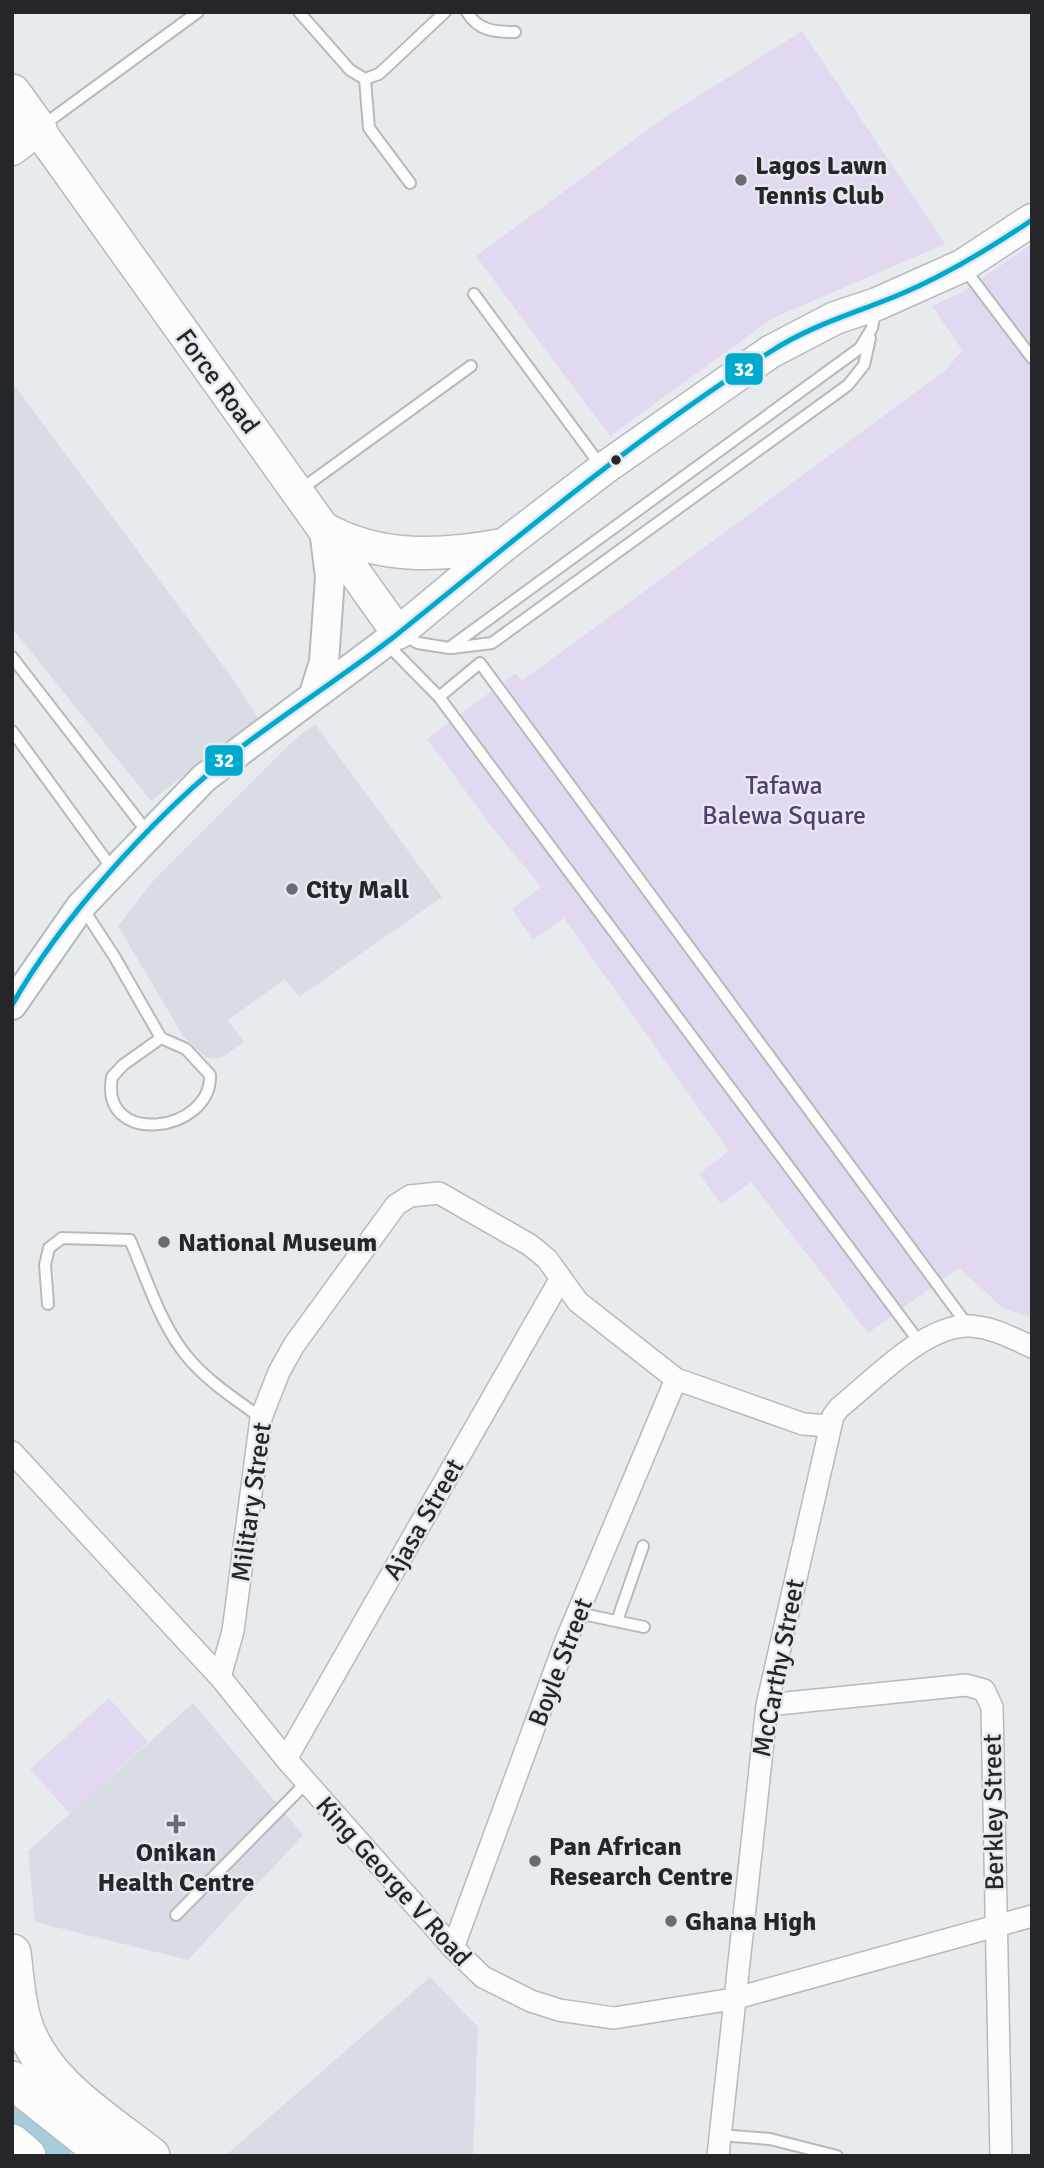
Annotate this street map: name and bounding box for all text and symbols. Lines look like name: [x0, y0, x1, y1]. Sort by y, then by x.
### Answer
place label: Lagos Lawn Tennis Club: [755, 150, 887, 212]
marker: Lagos Lawn Tennis Club: [733, 172, 749, 188]
street label: Force Road: [168, 323, 266, 440]
line badge: 32: [724, 352, 764, 386]
text: 32: [734, 358, 754, 382]
unlabelled marker: [609, 453, 623, 467]
line badge: 32: [204, 744, 244, 777]
text: 32: [214, 749, 234, 773]
park label: Tafawa Balewa Square: [702, 770, 866, 832]
place label: City Mall: [306, 874, 409, 906]
marker: City Mall: [284, 881, 300, 897]
place label: National Museum: [178, 1227, 377, 1259]
marker: National Museum: [156, 1234, 172, 1250]
street label: Military Street: [225, 1420, 279, 1584]
street label: Ajasa Street: [376, 1453, 471, 1586]
street label: McCarthy Street: [746, 1577, 812, 1760]
street label: Boyle Street: [522, 1594, 600, 1731]
street label: Berkley Street: [977, 1733, 1011, 1891]
street label: King George V Road: [309, 1790, 478, 1973]
marker: Onikan Health Centre: [166, 1814, 186, 1834]
place label: Pan African Research Centre: [549, 1831, 733, 1893]
place label: Onikan Health Centre: [98, 1837, 255, 1899]
marker: Pan African Research Centre: [527, 1853, 543, 1869]
place label: Ghana High: [685, 1906, 816, 1938]
marker: Ghana High: [663, 1913, 679, 1929]

